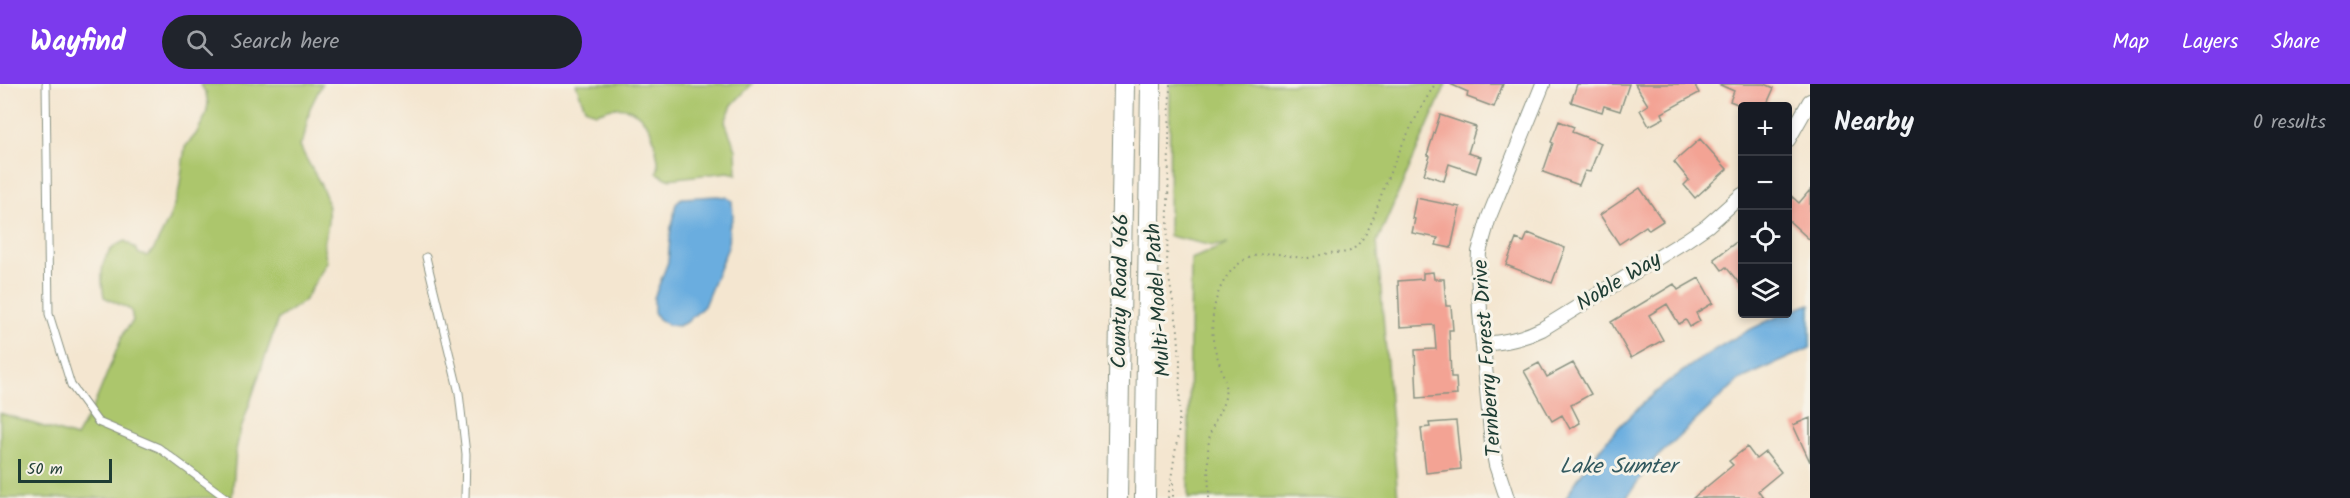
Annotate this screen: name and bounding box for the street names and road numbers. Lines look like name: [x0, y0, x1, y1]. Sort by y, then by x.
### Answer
street label: County Road 466: [1103, 213, 1139, 369]
street label: Multi-Model Path: [1137, 222, 1181, 378]
street label: Noble Way: [1570, 244, 1668, 320]
street label: Ternberry Forest Drive: [1465, 258, 1511, 458]

